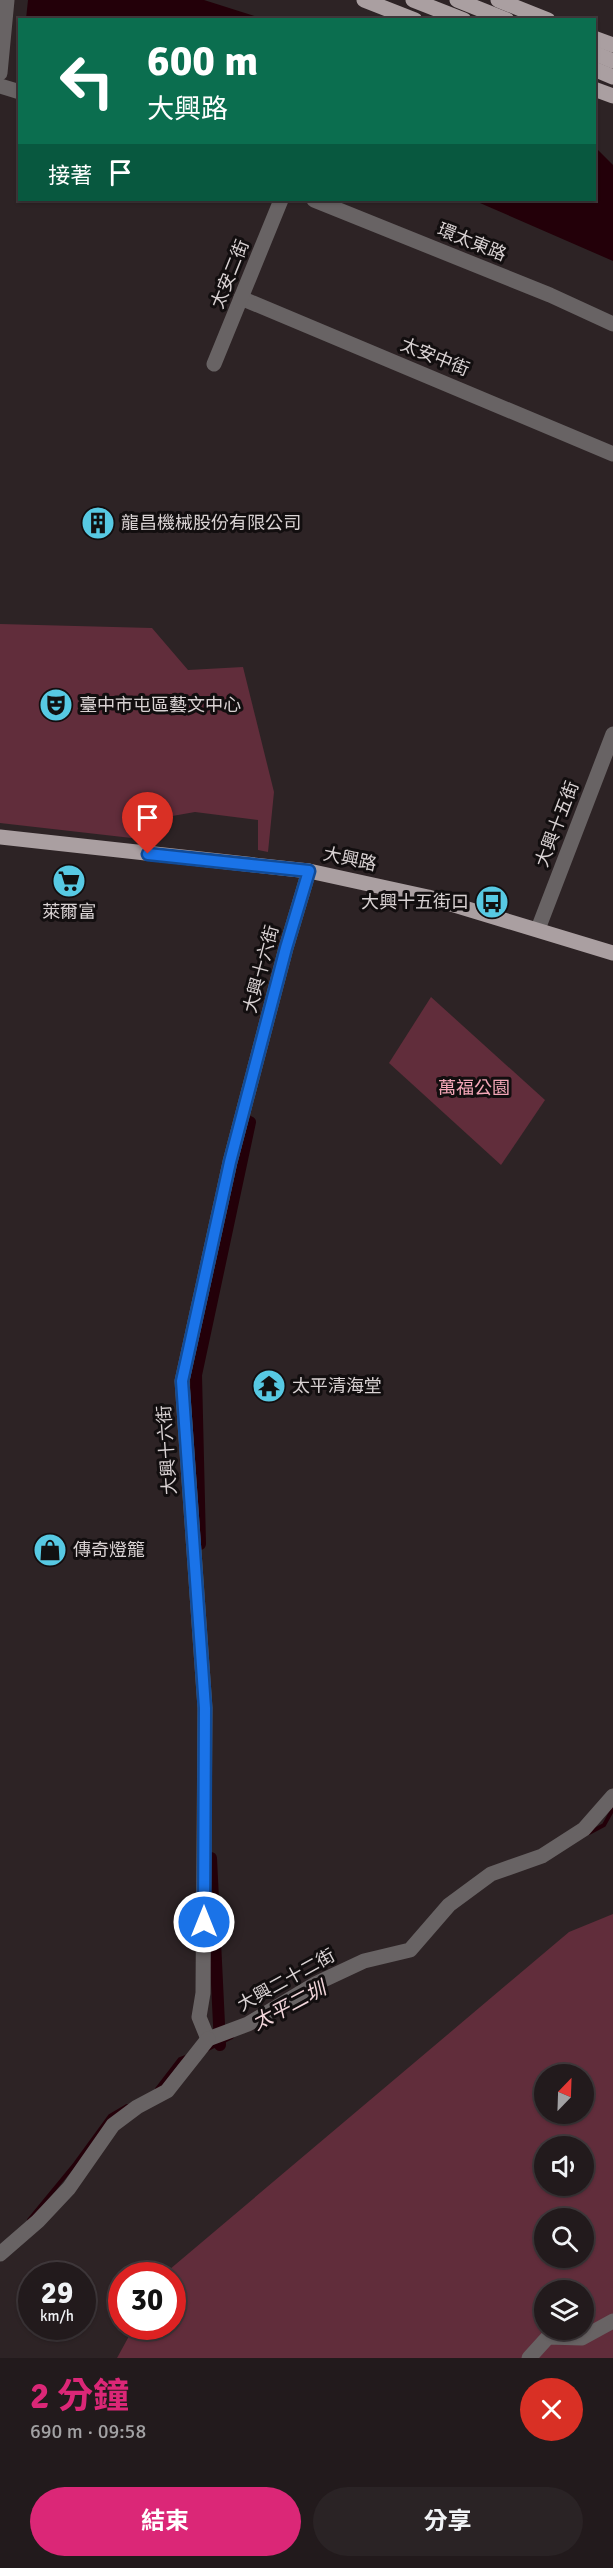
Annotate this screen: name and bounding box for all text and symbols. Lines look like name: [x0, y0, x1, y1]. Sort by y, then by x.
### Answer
text: 600 m: [147, 36, 258, 87]
icon: left: [48, 42, 126, 120]
text: 大興路: [147, 93, 228, 126]
icon: arrive: [104, 156, 137, 189]
text: 接著: [48, 162, 92, 189]
street label: 環太東路: [435, 218, 509, 266]
street label: 太安二街: [206, 237, 254, 311]
street label: 太安中街: [398, 333, 472, 381]
building icon: 龍昌機械股份有限公司: [80, 505, 116, 541]
place label: 龍昌機械股份有限公司: [121, 512, 301, 534]
theatre icon: 臺中市屯區藝文中心: [38, 687, 74, 723]
place label: 臺中市屯區藝文中心: [79, 694, 241, 716]
street label: 大興十五街: [531, 778, 583, 870]
pin: [122, 792, 173, 854]
icon: arrive: [131, 801, 164, 834]
street label: 大興路: [321, 843, 379, 875]
supermarket icon: 萊爾富: [51, 863, 87, 899]
bus stop icon: 大興十五街口: [474, 884, 510, 920]
place label: 大興十五街口: [361, 891, 469, 913]
place label: 萊爾富: [42, 901, 96, 923]
street label: 大興十六街: [239, 923, 283, 1015]
park label: 萬福公園: [438, 1077, 510, 1099]
temple icon: 太平清海堂: [251, 1368, 287, 1404]
place label: 太平清海堂: [292, 1375, 382, 1397]
street label: 大興十六街: [153, 1404, 181, 1496]
shop icon: 傳奇燈籠: [32, 1532, 68, 1568]
place label: 傳奇燈籠: [73, 1539, 145, 1561]
position arrow: [172, 1890, 236, 1954]
street label: 大興二十二街: [233, 1944, 339, 2016]
water label: 太平二圳: [248, 1975, 333, 2036]
north arrow: [534, 2064, 594, 2124]
map controls: [534, 2064, 594, 2340]
button: sound: [534, 2136, 594, 2196]
button: search: [534, 2208, 594, 2268]
speed limit sign: 30: [108, 2262, 186, 2340]
text: 29: [41, 2275, 73, 2312]
button: layers: [534, 2280, 594, 2340]
text: km/h: [40, 2307, 74, 2325]
text: 2 分鐘: [30, 2374, 129, 2419]
button: close: [520, 2378, 583, 2441]
text: 690 m · 09:58: [30, 2419, 146, 2444]
button: 結束: [30, 2487, 301, 2556]
button: 分享: [313, 2487, 583, 2556]

